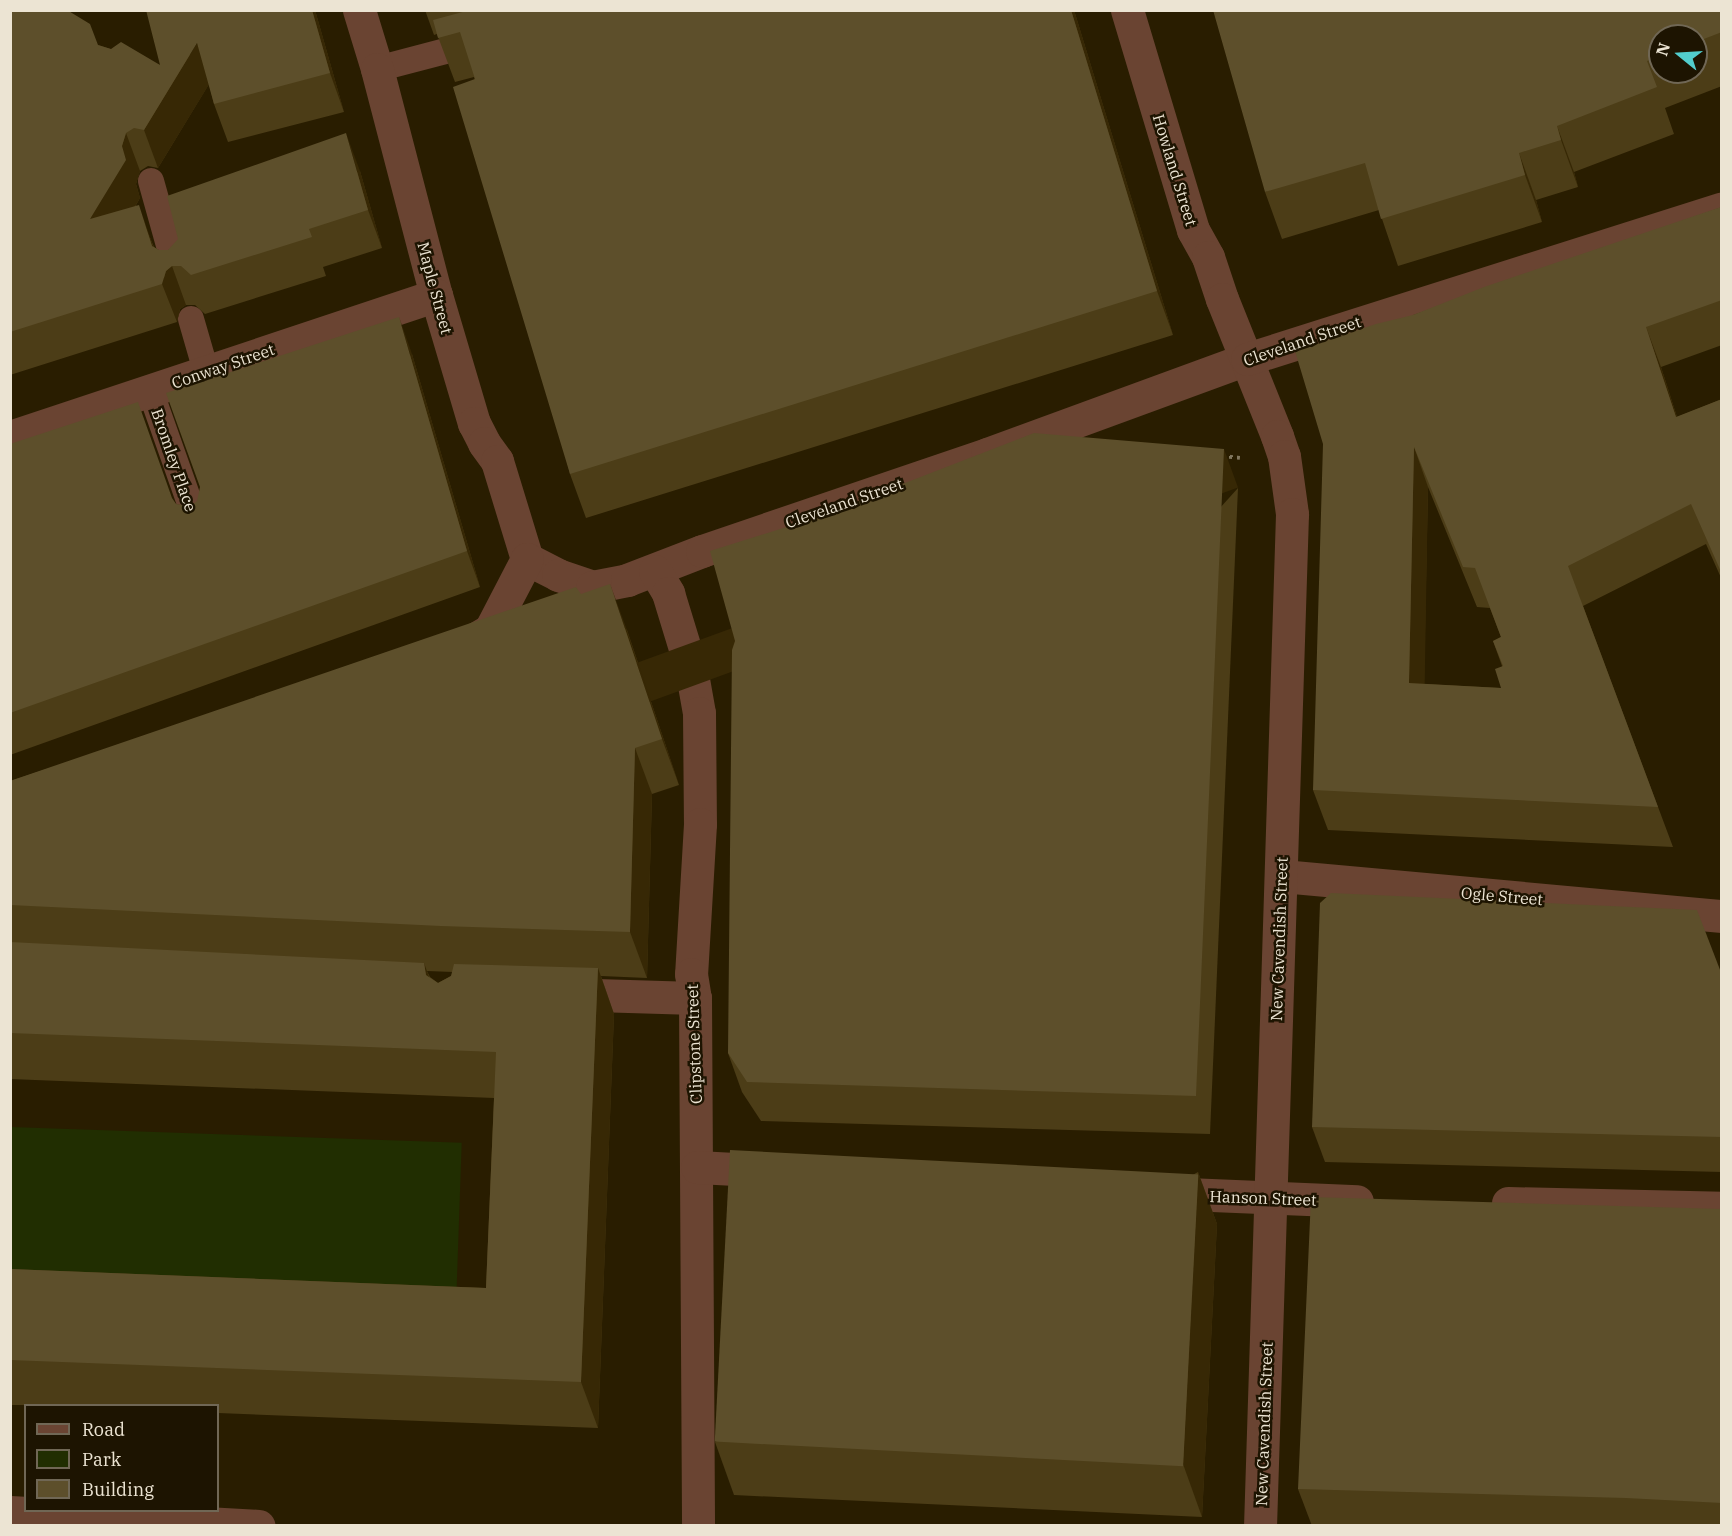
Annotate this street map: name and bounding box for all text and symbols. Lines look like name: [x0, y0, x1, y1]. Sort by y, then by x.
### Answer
north arrow: [1648, 24, 1708, 84]
text: N: [1651, 40, 1674, 58]
street label: Howland Street: [1149, 112, 1201, 228]
street label: Maple Street: [413, 240, 457, 336]
street label: Cleveland Street: [1241, 312, 1363, 370]
street label: Conway Street: [169, 339, 277, 393]
street label: Bromley Place: [147, 406, 201, 514]
street label: Cleveland Street: [783, 474, 905, 532]
street label: New Cavendish Street: [1267, 857, 1291, 1021]
street label: Ogle Street: [1460, 883, 1544, 909]
street label: Clipstone Street: [682, 984, 706, 1104]
street label: Hanson Street: [1209, 1187, 1317, 1209]
street label: New Cavendish Street: [1252, 1342, 1276, 1506]
legend: [24, 1404, 219, 1512]
text: Road: [82, 1418, 125, 1441]
text: Park: [82, 1448, 121, 1471]
text: Building: [82, 1478, 154, 1501]

